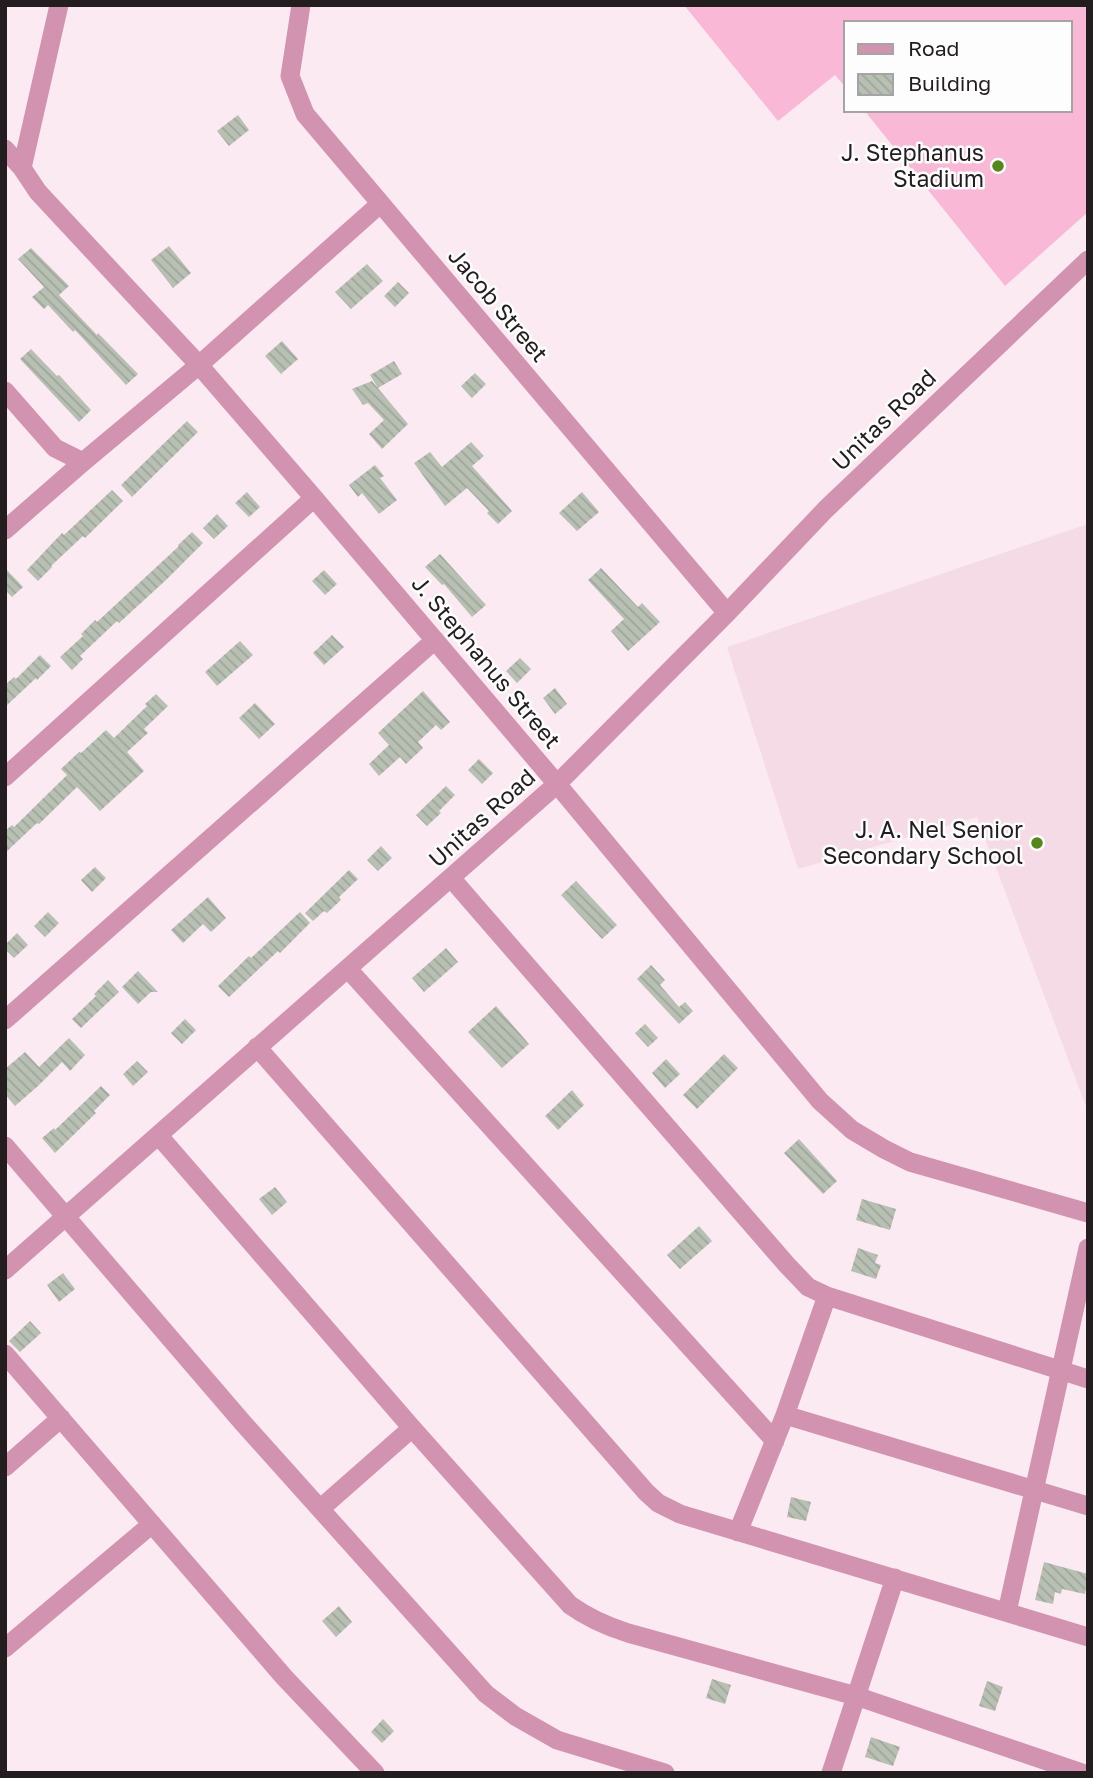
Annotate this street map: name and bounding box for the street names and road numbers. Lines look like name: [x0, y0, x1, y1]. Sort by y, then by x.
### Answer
street label: Jacob Street: [443, 242, 555, 367]
street label: Unitas Road: [826, 363, 941, 476]
street label: J. Stephanus Street: [406, 569, 567, 753]
street label: Unitas Road: [422, 762, 540, 872]

